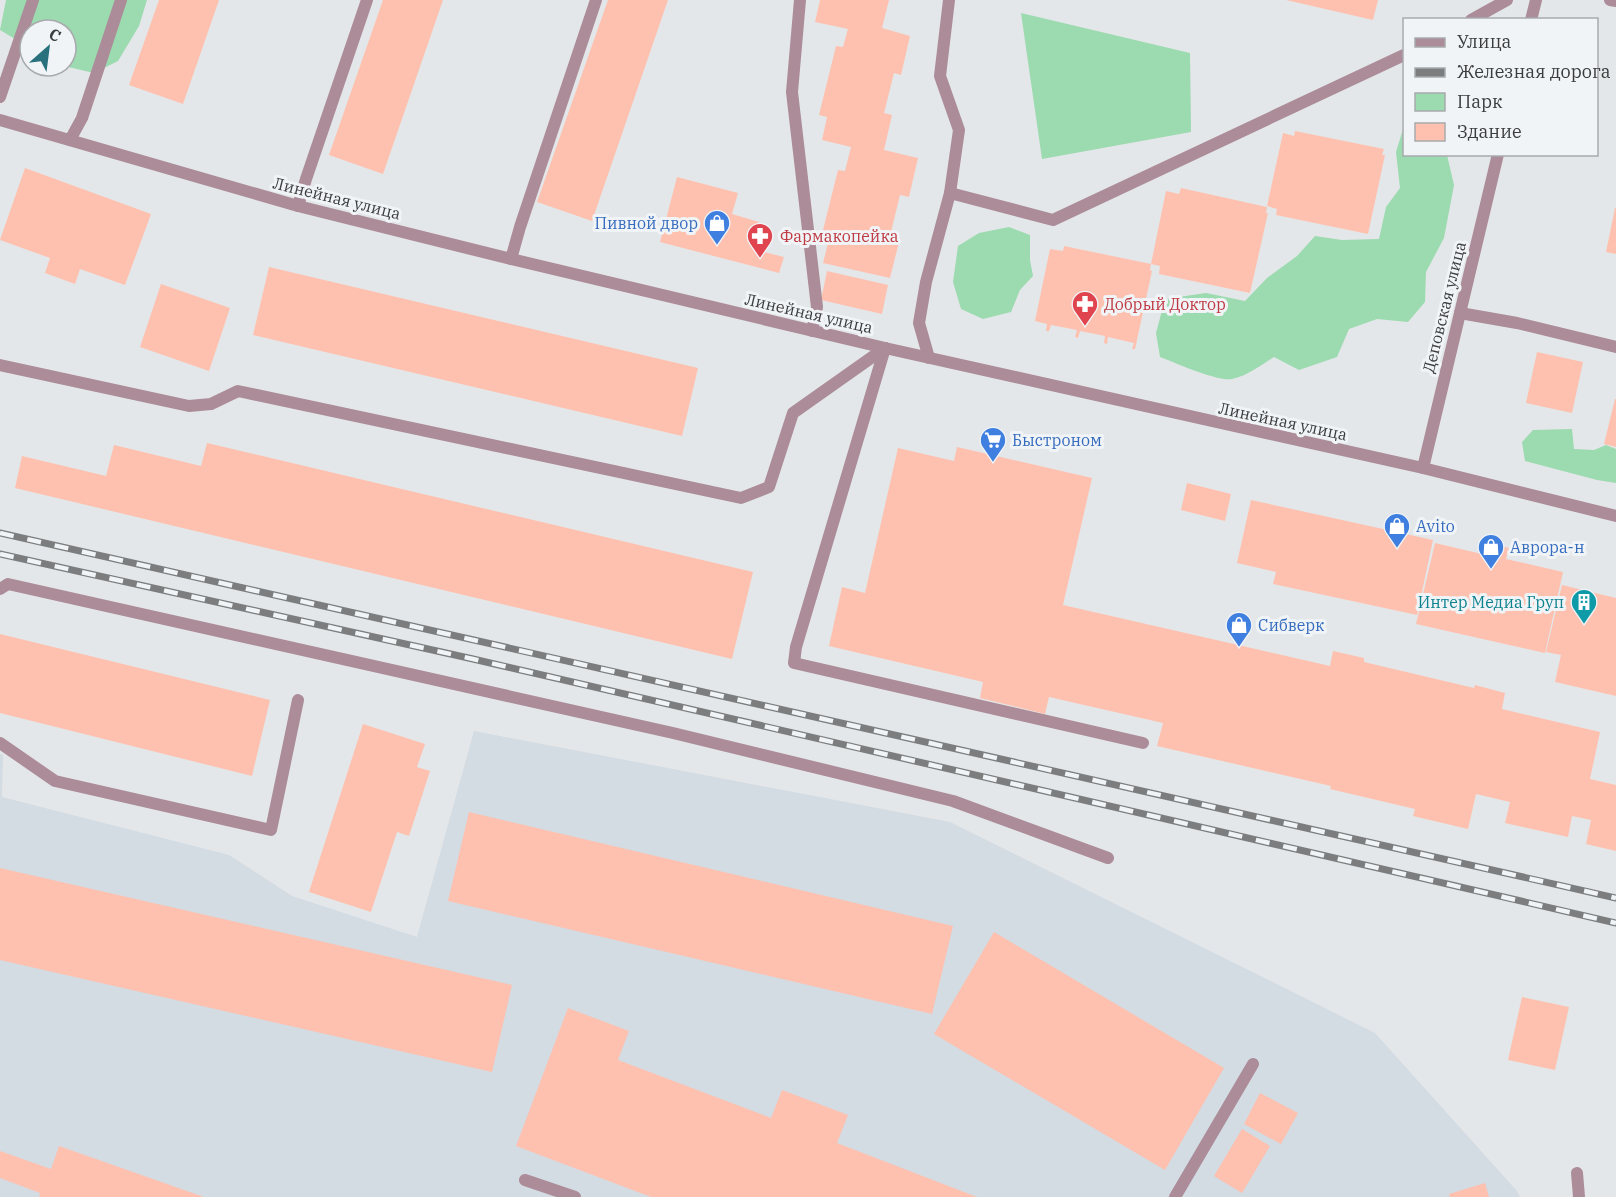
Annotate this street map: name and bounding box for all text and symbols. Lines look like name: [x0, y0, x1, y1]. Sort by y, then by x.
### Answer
north arrow: [18, 18, 78, 78]
legend: [1403, 18, 1598, 156]
text: С: [46, 23, 64, 46]
text: Улица: [1457, 30, 1512, 53]
text: Железная дорога: [1457, 60, 1611, 83]
text: Парк: [1457, 90, 1503, 113]
text: Здание: [1457, 120, 1522, 143]
street label: Линейная улица: [271, 172, 403, 224]
shop icon: Пивной двор: [702, 208, 732, 246]
place label: Пивной двор: [594, 213, 698, 233]
pharmacy icon: Фармакопейка: [745, 221, 775, 259]
place label: Фармакопейка: [780, 226, 899, 246]
street label: Деповская улица: [1418, 239, 1470, 375]
street label: Линейная улица: [743, 289, 875, 338]
pharmacy icon: Добрый Доктор: [1070, 289, 1100, 327]
place label: Добрый Доктор: [1104, 294, 1226, 314]
street label: Линейная улица: [1217, 398, 1349, 444]
supermarket icon: Быстроном: [978, 425, 1008, 463]
place label: Быстроном: [1012, 430, 1102, 450]
shop icon: Avito: [1382, 511, 1412, 549]
place label: Avito: [1416, 516, 1455, 536]
shop icon: Аврора-н: [1476, 532, 1506, 570]
place label: Аврора-н: [1510, 537, 1584, 557]
building icon: Интер Медиа Груп: [1569, 587, 1599, 625]
place label: Интер Медиа Груп: [1418, 592, 1564, 612]
shop icon: Сибверк: [1224, 610, 1254, 648]
place label: Сибверк: [1258, 615, 1325, 635]

